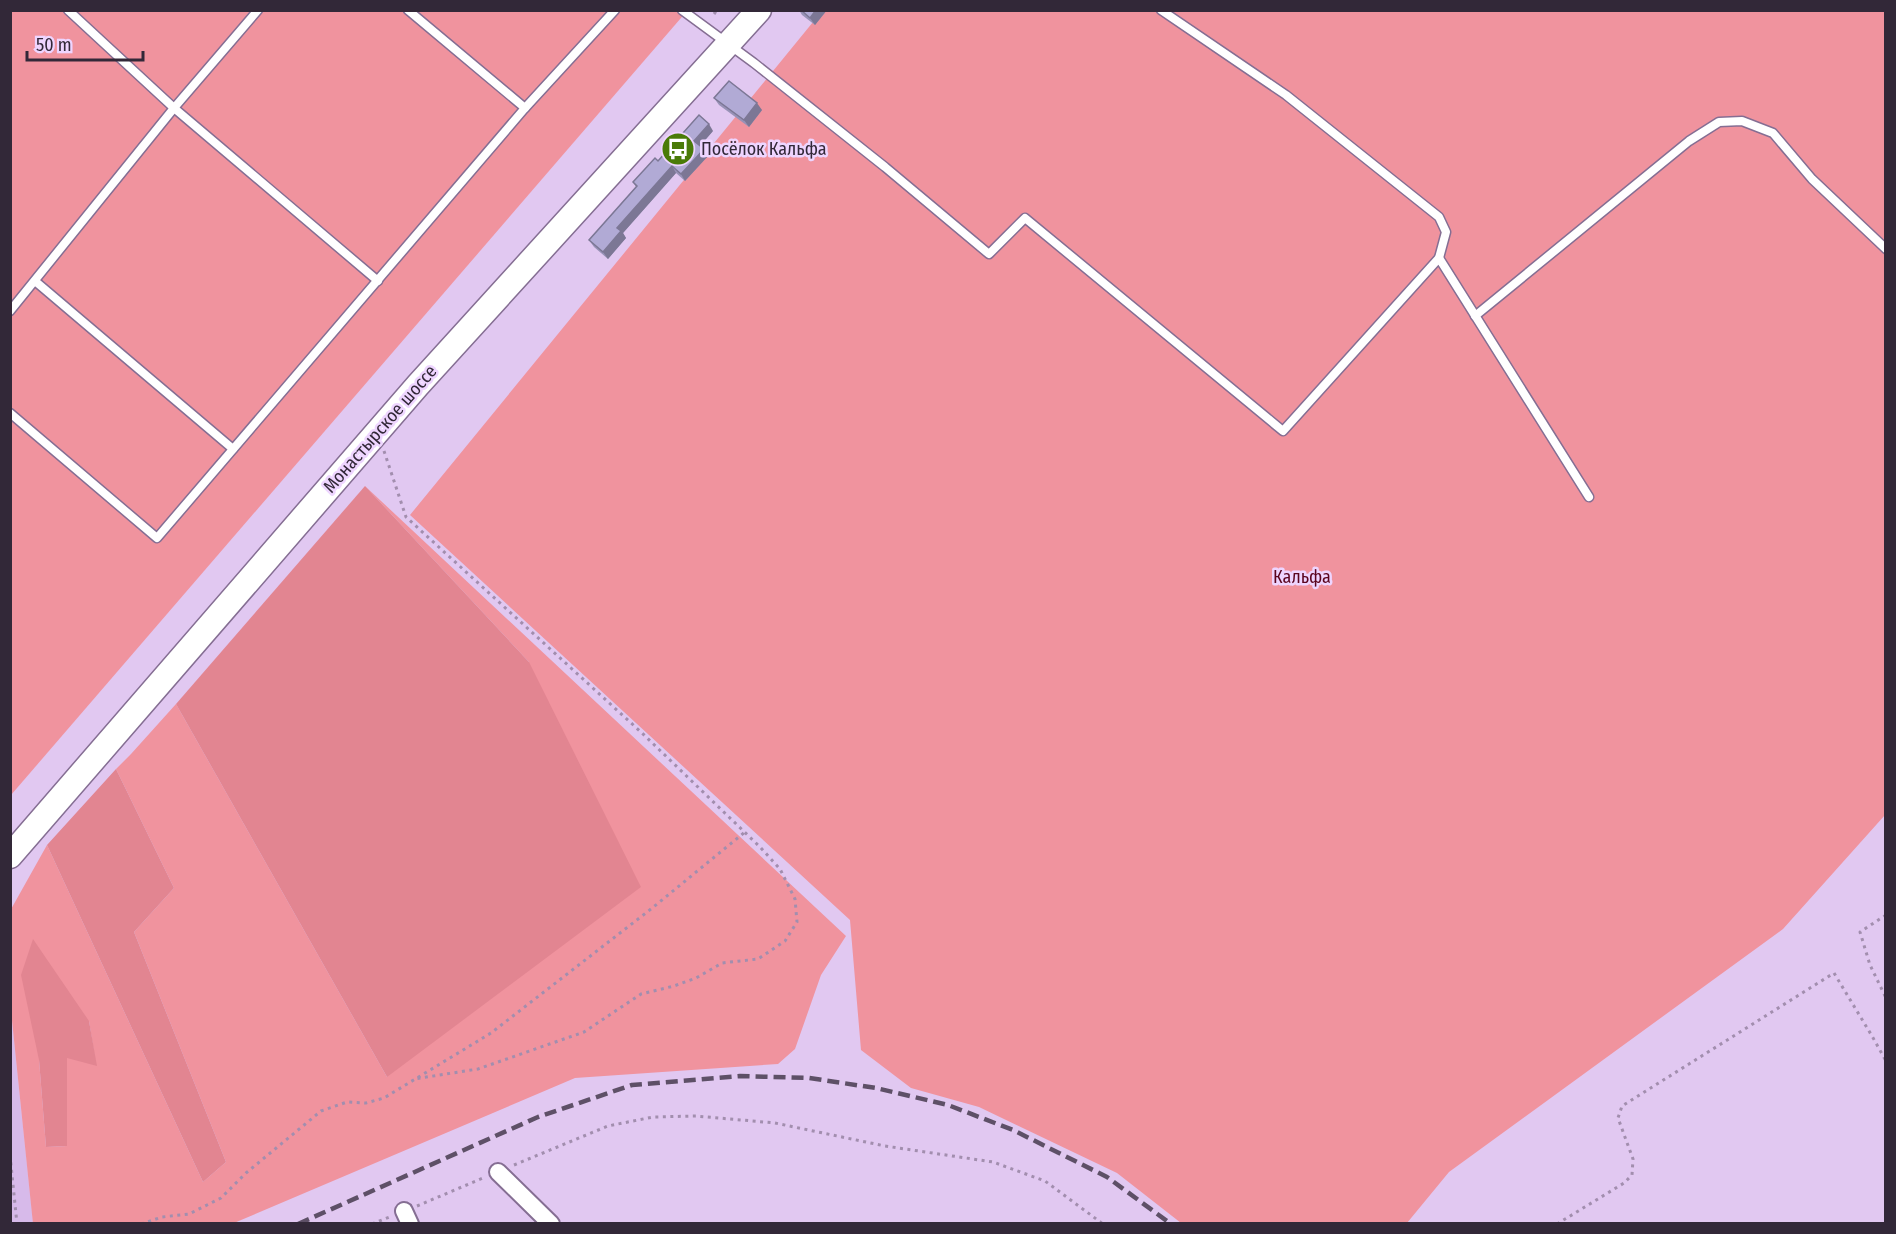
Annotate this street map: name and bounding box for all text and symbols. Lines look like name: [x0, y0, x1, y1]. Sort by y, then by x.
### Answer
scale bar: [27, 24, 142, 62]
text: 50 m: [36, 34, 72, 56]
bus stop icon: Посёлок Кальфа: [660, 131, 696, 167]
place label: Посёлок Кальфа: [701, 138, 827, 160]
street label: Монастырское шоссе: [319, 361, 441, 497]
park label: Кальфа: [1273, 566, 1331, 588]

